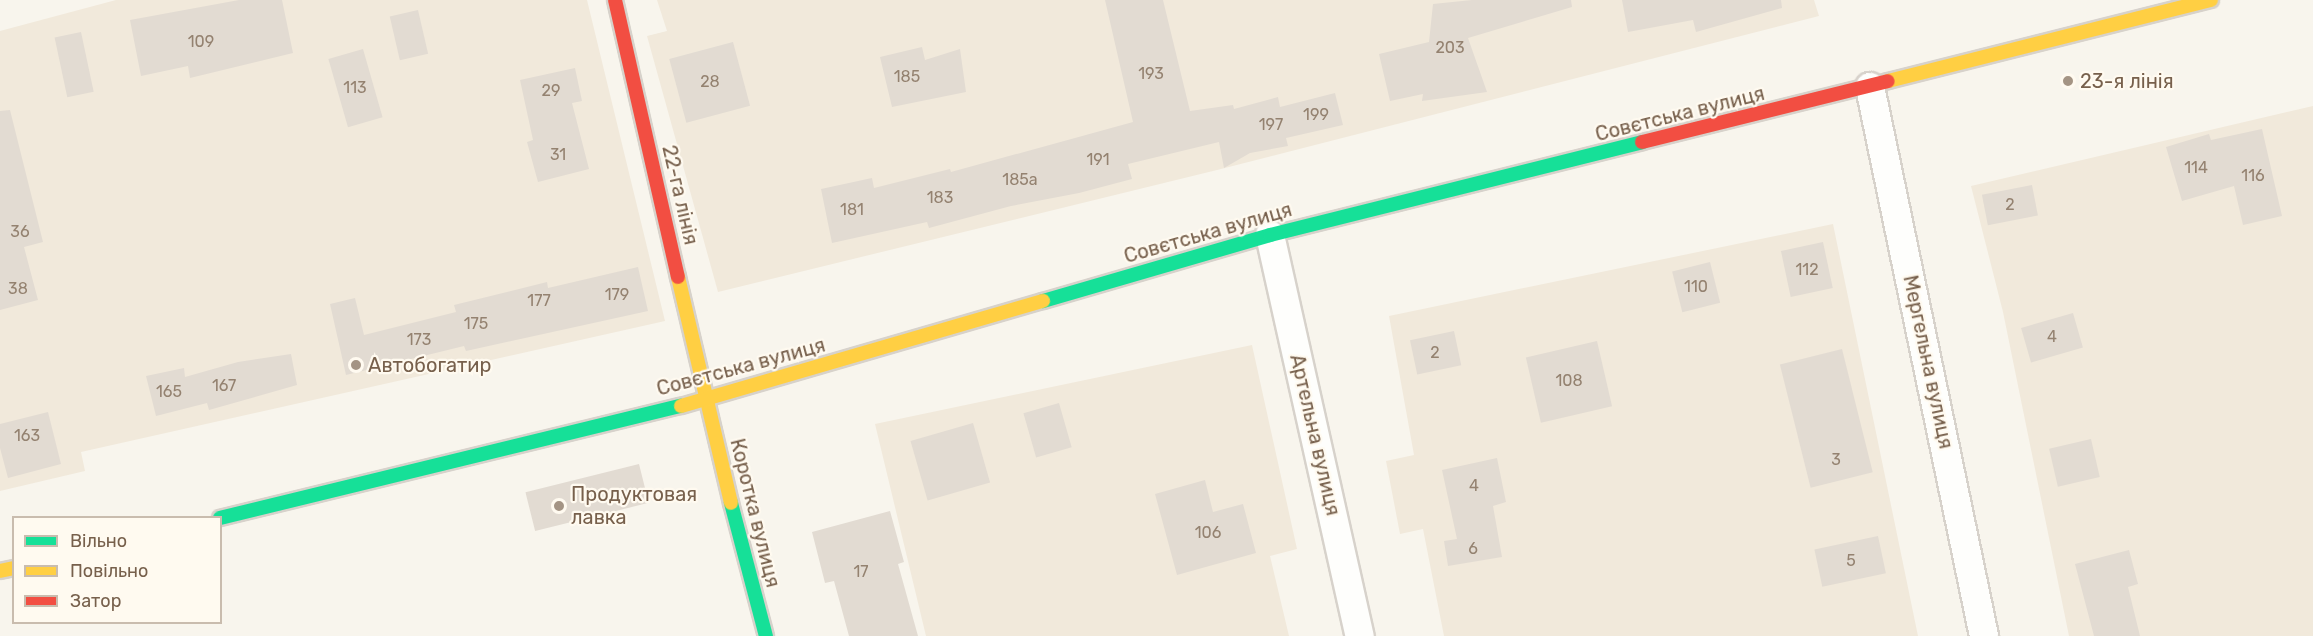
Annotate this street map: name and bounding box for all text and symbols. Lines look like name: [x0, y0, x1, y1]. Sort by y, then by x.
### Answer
house number: 109: [188, 32, 214, 52]
house number: 203: [1435, 38, 1465, 58]
house number: 193: [1138, 64, 1164, 84]
house number: 185: [894, 67, 920, 87]
place label: 23-я лінія: [2080, 69, 2174, 93]
house number: 28: [700, 72, 720, 92]
marker: 23-я лінія: [2061, 74, 2075, 88]
house number: 113: [343, 78, 367, 98]
house number: 29: [542, 81, 560, 101]
street label: Совєтська вулиця: [1593, 81, 1767, 147]
house number: 199: [1303, 105, 1329, 125]
house number: 197: [1259, 115, 1283, 135]
street label: 22-га лінія: [657, 143, 703, 247]
house number: 31: [550, 145, 566, 165]
house number: 191: [1086, 150, 1110, 170]
house number: 114: [2184, 158, 2208, 178]
house number: 116: [2241, 166, 2265, 186]
house number: 185а: [1002, 170, 1038, 190]
house number: 183: [927, 188, 953, 208]
house number: 2: [2005, 195, 2015, 215]
street label: Совєтська вулиця: [1121, 198, 1295, 268]
house number: 181: [840, 200, 864, 220]
house number: 36: [10, 222, 30, 242]
house number: 112: [1795, 260, 1819, 280]
street label: Мергельна вулиця: [1898, 273, 1958, 451]
house number: 110: [1684, 277, 1708, 297]
house number: 38: [8, 279, 28, 299]
house number: 179: [605, 285, 629, 305]
house number: 177: [527, 291, 551, 311]
house number: 175: [464, 314, 488, 334]
house number: 4: [2047, 327, 2057, 347]
house number: 173: [407, 330, 431, 350]
street label: Совєтська вулиця: [654, 333, 828, 401]
house number: 2: [1430, 343, 1440, 363]
street label: Артельна вулиця: [1285, 352, 1345, 518]
place label: Автобогатир: [368, 353, 491, 377]
marker: Автобогатир: [349, 358, 363, 372]
house number: 108: [1555, 371, 1583, 391]
house number: 167: [212, 376, 236, 396]
house number: 165: [156, 382, 182, 402]
house number: 163: [14, 426, 40, 446]
street label: Коротка вулиця: [725, 436, 785, 590]
house number: 3: [1831, 450, 1841, 470]
house number: 4: [1469, 476, 1479, 496]
place label: Продуктовая лавка: [571, 482, 697, 529]
marker: Продуктовая лавка: [552, 499, 566, 513]
legend: [12, 516, 222, 624]
house number: 106: [1195, 523, 1221, 543]
text: Вільно: [70, 530, 127, 552]
house number: 6: [1468, 539, 1478, 559]
house number: 5: [1846, 551, 1856, 571]
text: Повільно: [70, 560, 148, 582]
house number: 17: [853, 562, 869, 582]
text: Затор: [70, 590, 121, 612]

